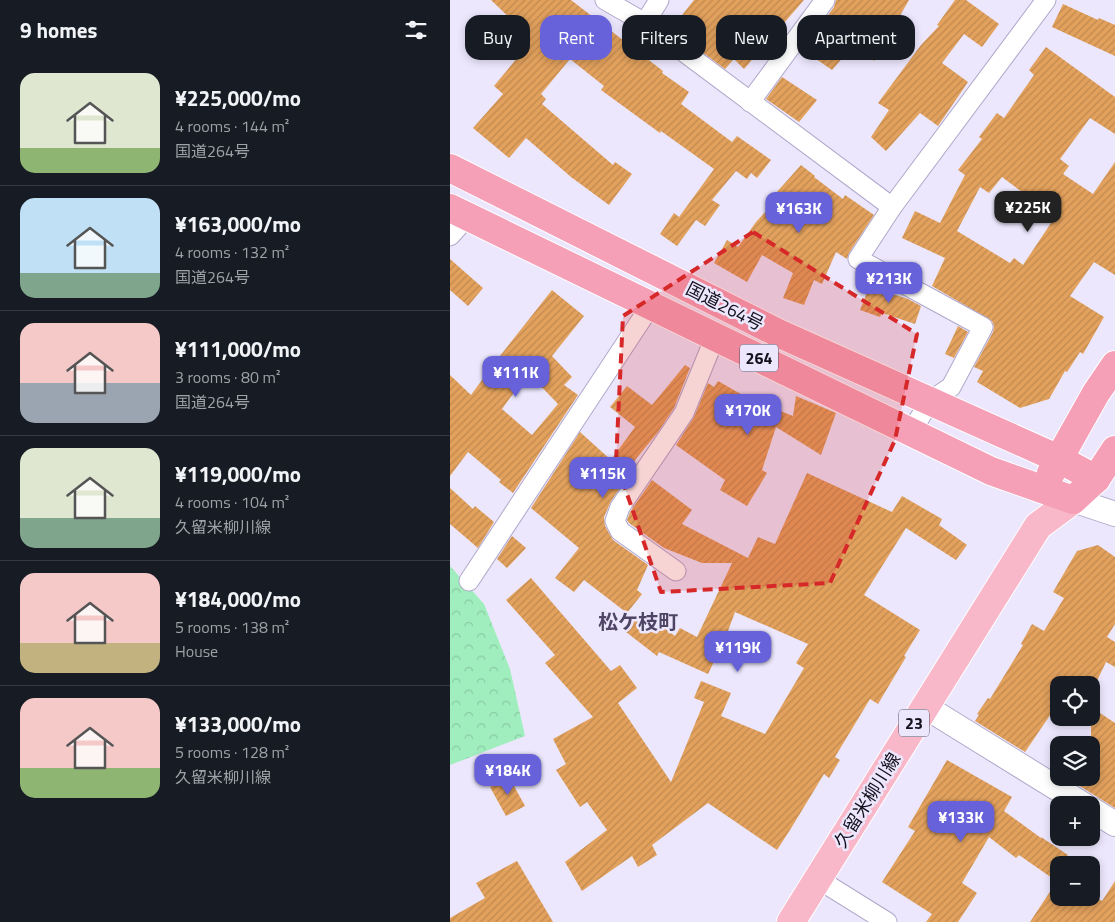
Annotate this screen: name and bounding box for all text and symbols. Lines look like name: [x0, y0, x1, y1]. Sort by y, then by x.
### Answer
text: 9 homes: [20, 14, 97, 46]
chip: Buy: [465, 15, 530, 60]
chip: Rent: [540, 15, 612, 60]
chip: Filters: [622, 15, 706, 60]
chip: New: [716, 15, 787, 60]
chip: Apartment: [797, 15, 915, 60]
icon: filters: [402, 16, 430, 44]
text: ¥225,000/mo: [175, 82, 301, 114]
icon: home: [60, 93, 120, 153]
text: 4 rooms · 144 m²: [175, 114, 289, 138]
text: 国道264号: [175, 139, 250, 163]
pin: ¥225K: [993, 190, 1063, 233]
pin: ¥163K: [764, 192, 834, 234]
text: ¥225K: [1005, 195, 1051, 219]
text: ¥163K: [776, 196, 822, 220]
text: ¥163,000/mo: [175, 208, 301, 240]
icon: home: [60, 218, 120, 278]
text: 4 rooms · 132 m²: [175, 240, 289, 264]
pin: ¥213K: [854, 262, 924, 304]
text: 国道264号: [175, 265, 250, 289]
text: ¥213K: [866, 266, 912, 290]
street label: 国道264号: [681, 275, 769, 337]
text: ¥111,000/mo: [175, 333, 301, 365]
icon: home: [60, 343, 120, 403]
road number: 264: [740, 344, 778, 372]
pin: ¥111K: [481, 356, 551, 398]
text: ¥111K: [493, 360, 539, 384]
text: 3 rooms · 80 m²: [175, 365, 280, 389]
text: 国道264号: [175, 390, 250, 414]
pin: ¥170K: [713, 394, 783, 436]
text: ¥170K: [725, 398, 771, 422]
pin: ¥115K: [568, 456, 638, 499]
text: ¥119,000/mo: [175, 458, 301, 490]
text: ¥115K: [580, 461, 626, 485]
icon: home: [60, 468, 120, 528]
text: 4 rooms · 104 m²: [175, 490, 289, 514]
text: 久留米柳川線: [175, 515, 271, 539]
text: ¥184,000/mo: [175, 583, 301, 615]
icon: home: [60, 593, 120, 653]
district label: 松ケ枝町: [598, 606, 678, 637]
text: 5 rooms · 138 m²: [175, 615, 289, 639]
pin: ¥119K: [703, 630, 773, 673]
text: ¥119K: [715, 635, 761, 659]
text: House: [175, 639, 218, 663]
map controls: [1050, 676, 1100, 906]
button: locate: [1050, 676, 1100, 726]
text: ¥133,000/mo: [175, 708, 301, 740]
road number: 23: [899, 710, 929, 736]
icon: home: [60, 718, 120, 778]
button: layers: [1050, 736, 1100, 786]
text: 5 rooms · 128 m²: [175, 740, 289, 764]
street label: 久留米柳川線: [827, 747, 907, 853]
pin: ¥184K: [473, 754, 543, 796]
text: ¥184K: [485, 758, 531, 782]
text: 久留米柳川線: [175, 765, 271, 789]
button: +: [1050, 796, 1100, 846]
pin: ¥133K: [926, 800, 996, 843]
text: ¥133K: [938, 805, 984, 829]
button: −: [1050, 856, 1100, 906]

